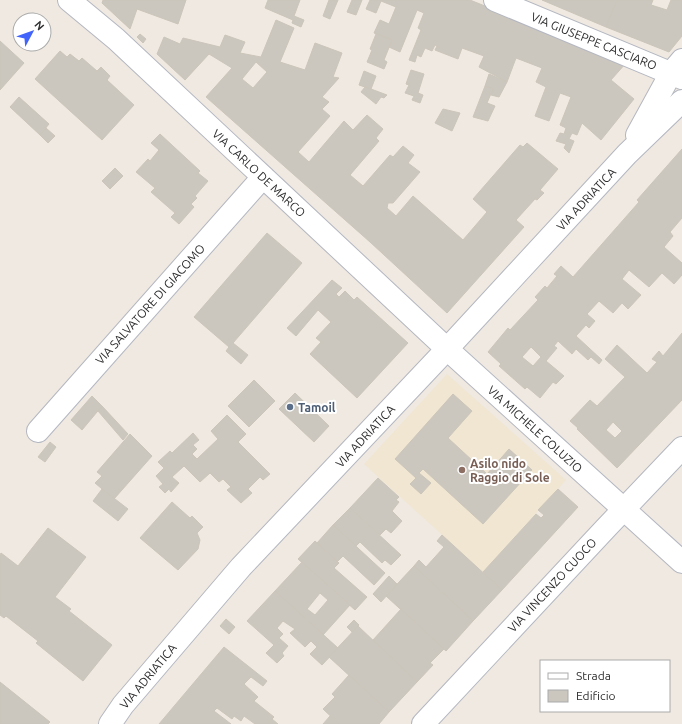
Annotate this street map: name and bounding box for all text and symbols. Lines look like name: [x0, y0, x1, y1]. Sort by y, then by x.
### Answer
street label: VIA GIUSEPPE CASCIARO: [529, 10, 659, 72]
north arrow: [12, 12, 52, 52]
text: N: [32, 18, 47, 32]
street label: VIA CARLO DE MARCO: [210, 127, 308, 219]
street label: VIA ADRIATICA: [554, 165, 618, 233]
street label: VIA SALVATORE DI GIACOMO: [93, 241, 207, 367]
street label: VIA MICHELE COLUZIO: [485, 383, 585, 475]
place label: Tamoil: [298, 401, 336, 414]
marker: Tamoil: [285, 402, 295, 412]
street label: VIA ADRIATICA: [333, 402, 397, 470]
place label: Asilo nido Raggio di Sole: [470, 457, 550, 484]
marker: Asilo nido Raggio di Sole: [457, 465, 467, 475]
street label: VIA VINCENZO CUOCO: [505, 536, 599, 634]
street label: VIA ADRIATICA: [117, 641, 179, 711]
legend: [540, 660, 670, 712]
text: Strada: [576, 669, 611, 682]
text: Edificio: [576, 689, 616, 702]

